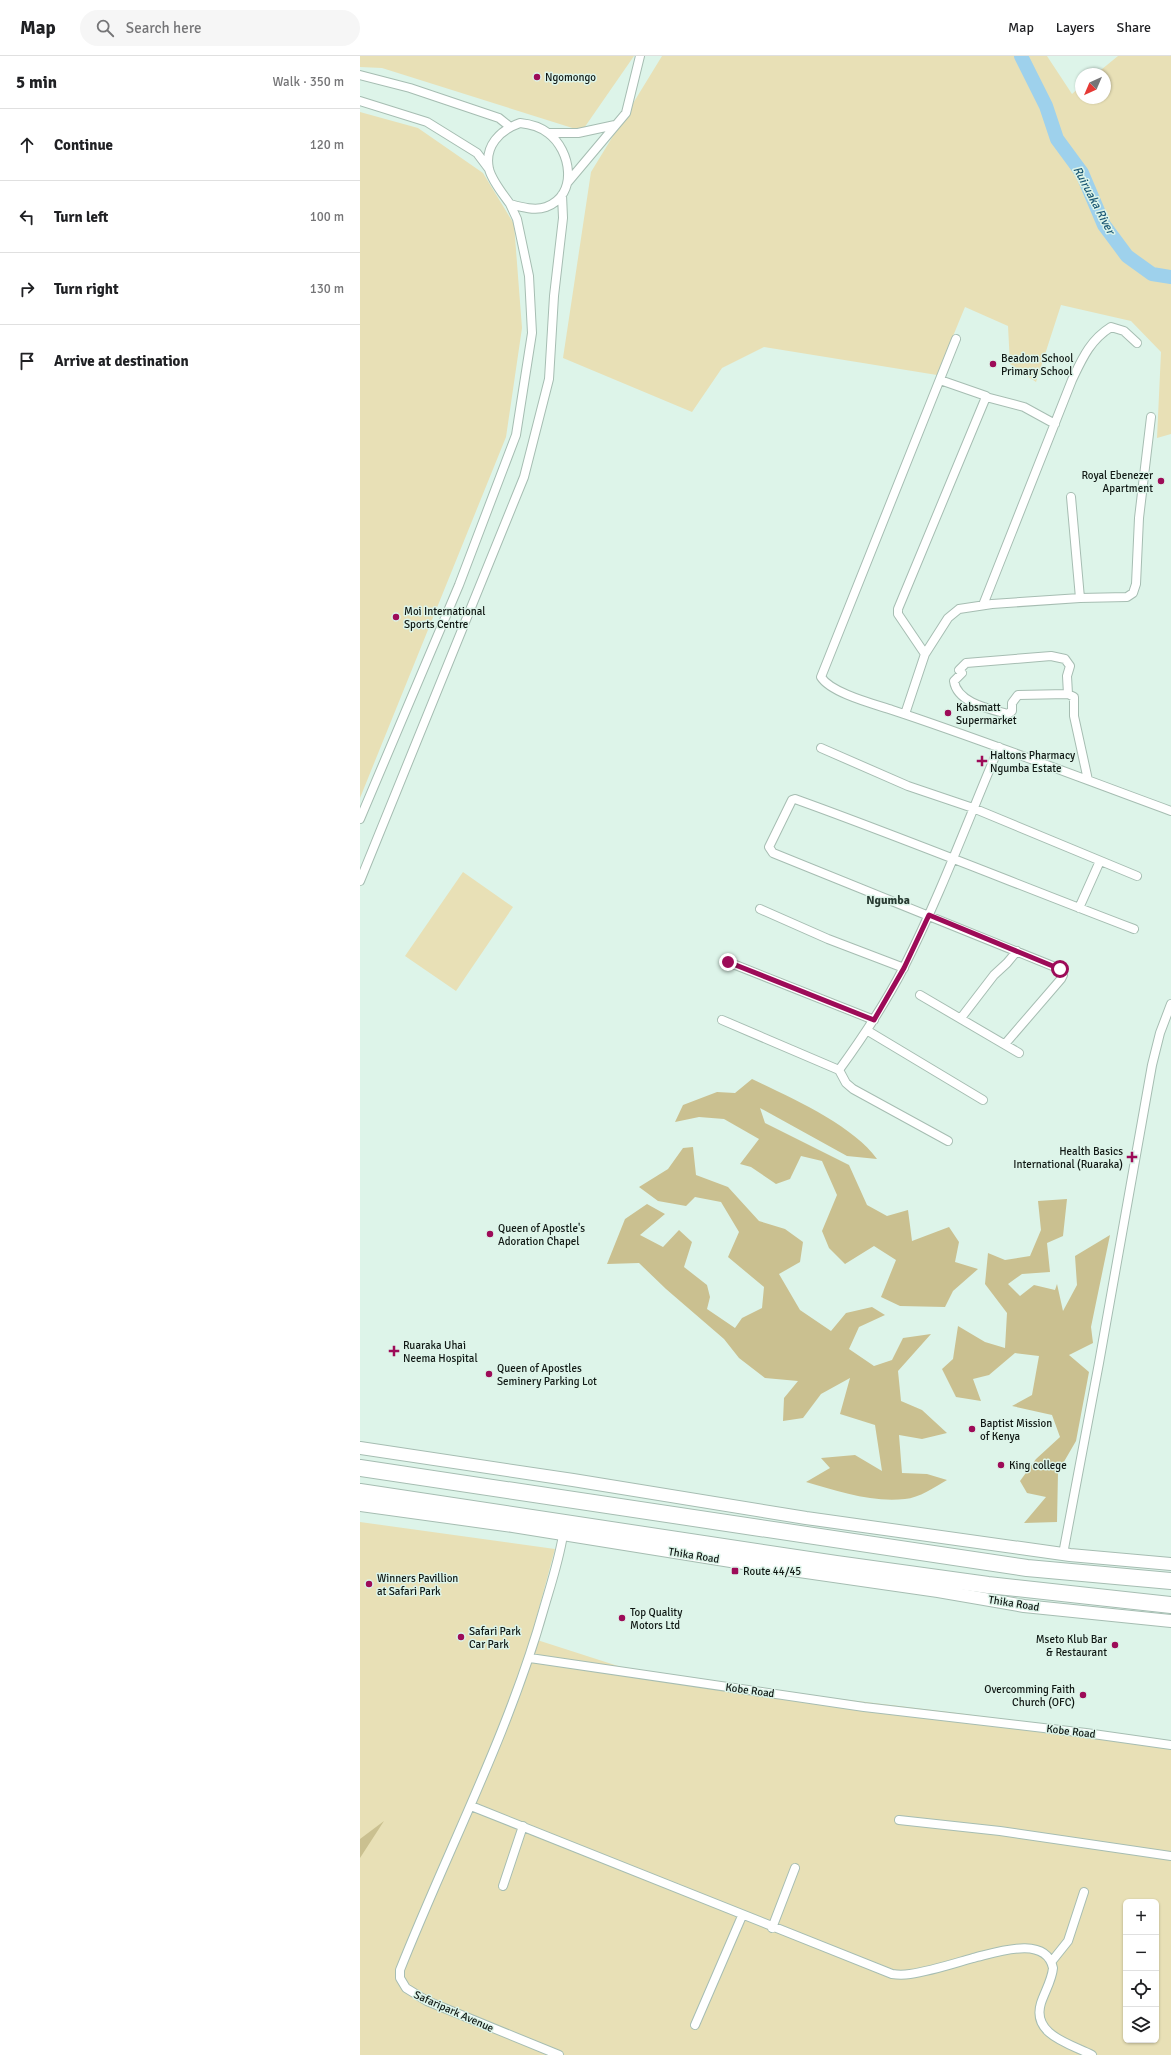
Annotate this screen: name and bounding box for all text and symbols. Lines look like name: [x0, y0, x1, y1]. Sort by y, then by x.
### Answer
search box: [80, 10, 360, 46]
text: Map: [20, 16, 56, 40]
icon: search: [94, 17, 116, 39]
text: Search here: [126, 19, 201, 37]
text: Map: [1008, 19, 1034, 36]
text: Layers: [1056, 19, 1095, 36]
text: Share: [1117, 19, 1151, 36]
north arrow: [1075, 68, 1111, 104]
place label: Ngomongo: [545, 71, 596, 84]
text: 5 min: [16, 72, 57, 93]
marker: Ngomongo: [532, 72, 542, 82]
text: Walk · 350 m: [273, 74, 344, 90]
icon: ahead: [16, 134, 38, 156]
text: Continue: [54, 136, 113, 154]
text: 120 m: [310, 137, 344, 153]
water label: Ruiruaka River: [1069, 164, 1118, 238]
icon: left: [16, 206, 38, 228]
text: Turn left: [54, 208, 108, 226]
text: 100 m: [310, 209, 344, 225]
icon: right: [16, 278, 38, 300]
text: Turn right: [54, 280, 119, 298]
text: 130 m: [310, 281, 344, 297]
icon: arrive: [16, 350, 38, 372]
text: Arrive at destination: [54, 352, 189, 370]
place label: Beadom School Primary School: [1001, 352, 1073, 378]
marker: Beadom School Primary School: [988, 359, 998, 369]
place label: Royal Ebenezer Apartment: [1081, 469, 1153, 495]
marker: Royal Ebenezer Apartment: [1156, 476, 1166, 486]
place label: Moi International Sports Centre: [404, 605, 485, 631]
marker: Moi International Sports Centre: [391, 612, 401, 622]
place label: Kabsmatt Supermarket: [956, 701, 1017, 727]
marker: Kabsmatt Supermarket: [943, 708, 953, 718]
place label: Haltons Pharmacy Ngumba Estate: [990, 749, 1076, 775]
marker: Haltons Pharmacy Ngumba Estate: [977, 756, 987, 766]
district label: Ngumba: [866, 893, 910, 908]
route end: [719, 953, 737, 971]
route start: [1051, 960, 1069, 978]
place label: Health Basics International (Ruaraka): [1013, 1145, 1123, 1171]
marker: Health Basics International (Ruaraka): [1126, 1151, 1138, 1163]
place label: Queen of Apostle's Adoration Chapel: [498, 1222, 585, 1248]
marker: Queen of Apostle's Adoration Chapel: [485, 1229, 495, 1239]
place label: Ruaraka Uhai Neema Hospital: [403, 1339, 478, 1365]
marker: Ruaraka Uhai Neema Hospital: [388, 1345, 400, 1357]
place label: Queen of Apostles Seminery Parking Lot: [497, 1362, 597, 1388]
marker: Queen of Apostles Seminery Parking Lot: [484, 1369, 494, 1379]
place label: Baptist Mission of Kenya: [980, 1417, 1052, 1443]
marker: Baptist Mission of Kenya: [967, 1424, 977, 1434]
place label: King college: [1009, 1459, 1067, 1472]
marker: King college: [996, 1460, 1006, 1470]
street label: Thika Road: [667, 1545, 721, 1566]
place label: Route 44/45: [743, 1565, 801, 1578]
marker: Route 44/45: [730, 1566, 740, 1576]
place label: Winners Pavillion at Safari Park: [377, 1572, 458, 1598]
marker: Winners Pavillion at Safari Park: [364, 1579, 374, 1589]
street label: Thika Road: [987, 1593, 1041, 1614]
place label: Top Quality Motors Ltd: [630, 1606, 683, 1632]
marker: Top Quality Motors Ltd: [617, 1613, 627, 1623]
place label: Safari Park Car Park: [469, 1625, 521, 1651]
marker: Safari Park Car Park: [456, 1632, 466, 1642]
place label: Mseto Klub Bar & Restaurant: [1036, 1633, 1107, 1659]
marker: Mseto Klub Bar & Restaurant: [1110, 1640, 1120, 1650]
street label: Kobe Road: [725, 1681, 775, 1700]
place label: Overcomming Faith Church (OFC): [984, 1683, 1075, 1709]
marker: Overcomming Faith Church (OFC): [1078, 1690, 1088, 1700]
street label: Kobe Road: [1046, 1722, 1096, 1741]
map controls: [1123, 1899, 1159, 2043]
button: +: [1123, 1899, 1159, 1935]
button: −: [1123, 1935, 1159, 1971]
button: locate: [1123, 1971, 1159, 2007]
street label: Safaripark Avenue: [412, 1988, 496, 2035]
button: layers: [1123, 2007, 1159, 2043]

